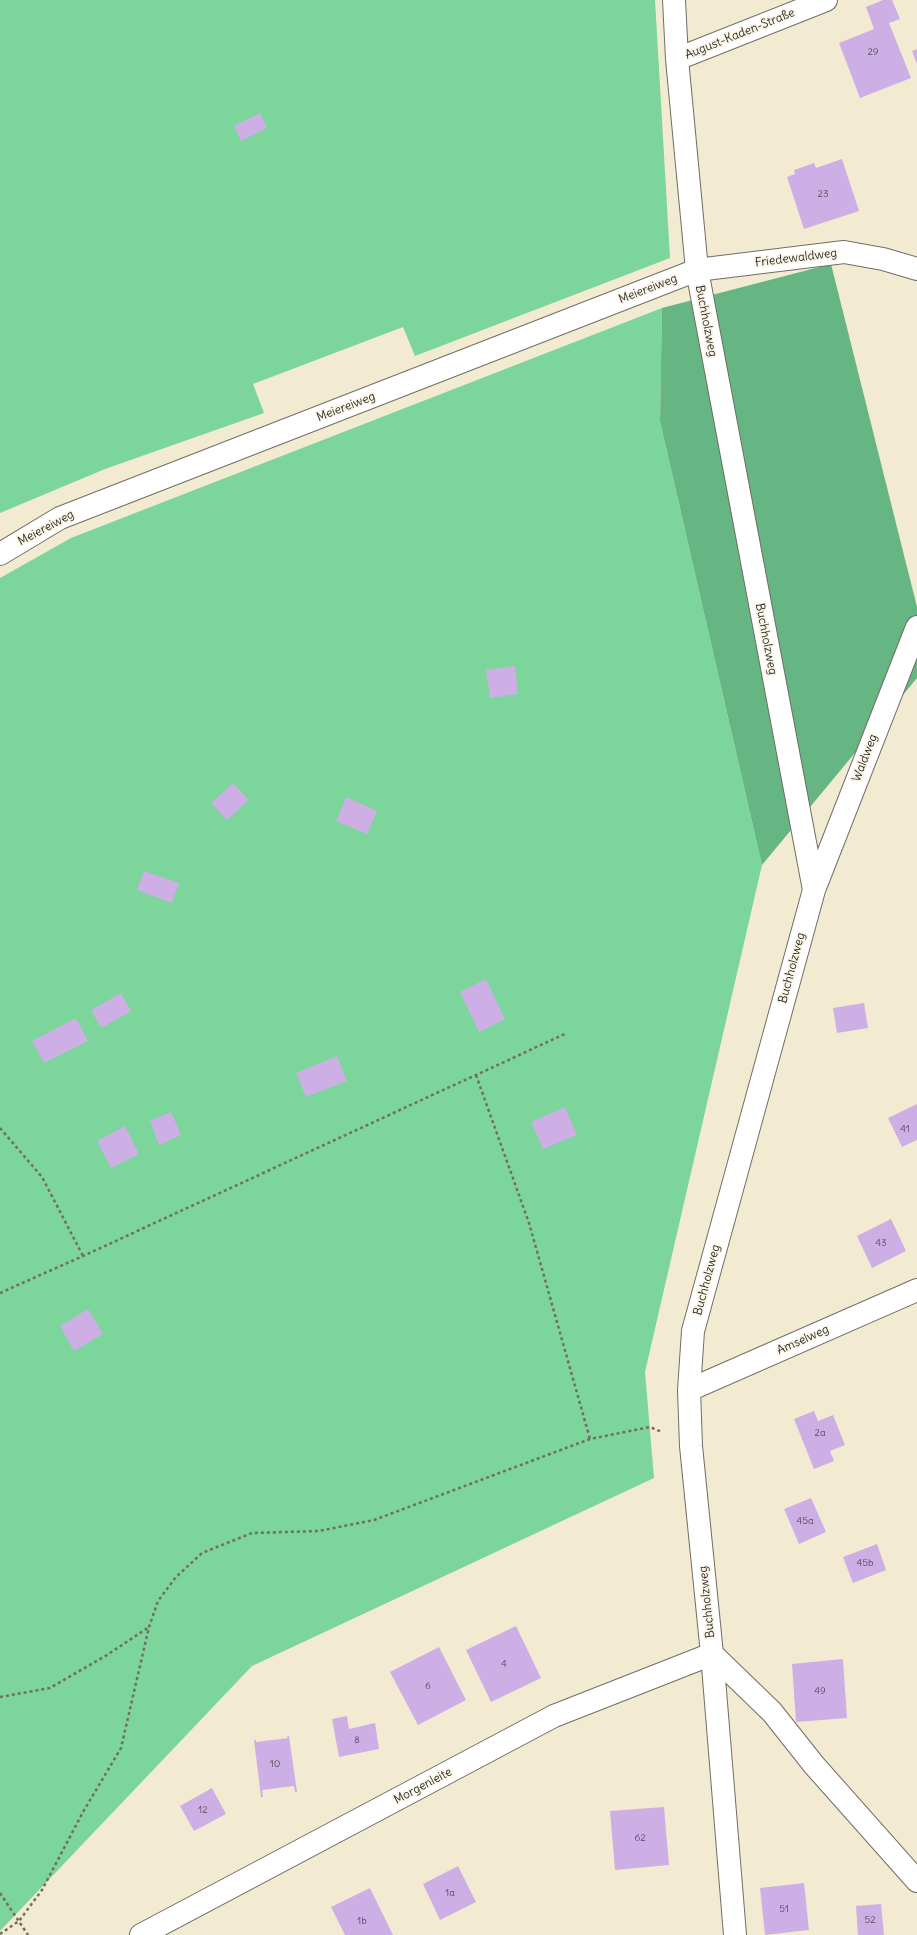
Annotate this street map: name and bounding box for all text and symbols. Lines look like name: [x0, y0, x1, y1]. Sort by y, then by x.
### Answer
street label: August-Kaden-Straße: [683, 5, 797, 63]
house number: 29: [867, 46, 879, 58]
house number: 23: [817, 188, 829, 200]
street label: Friedewaldweg: [754, 246, 838, 270]
street label: Meiereiweg: [617, 271, 679, 307]
street label: Buchholzweg: [692, 284, 720, 358]
street label: Meiereiweg: [315, 389, 377, 425]
street label: Meiereiweg: [15, 507, 77, 549]
street label: Buchholzweg: [752, 602, 780, 676]
street label: Waldweg: [849, 732, 881, 784]
street label: Buchholzweg: [776, 931, 808, 1005]
house number: 41: [900, 1123, 910, 1135]
house number: 43: [875, 1237, 887, 1249]
street label: Buchholzweg: [691, 1243, 723, 1317]
street label: Amselweg: [775, 1322, 831, 1358]
house number: 2a: [814, 1427, 826, 1439]
house number: 45a: [796, 1515, 814, 1527]
house number: 45b: [856, 1557, 874, 1569]
street label: Buchholzweg: [696, 1565, 718, 1639]
house number: 4: [501, 1658, 507, 1670]
house number: 6: [425, 1680, 431, 1692]
house number: 49: [814, 1685, 826, 1697]
house number: 8: [354, 1734, 360, 1746]
house number: 10: [270, 1758, 280, 1770]
street label: Morgenleite: [392, 1765, 454, 1807]
house number: 12: [198, 1804, 208, 1816]
house number: 62: [634, 1832, 646, 1844]
house number: 1a: [445, 1887, 455, 1899]
house number: 51: [779, 1903, 789, 1915]
house number: 52: [864, 1914, 876, 1926]
house number: 1b: [357, 1915, 367, 1927]

